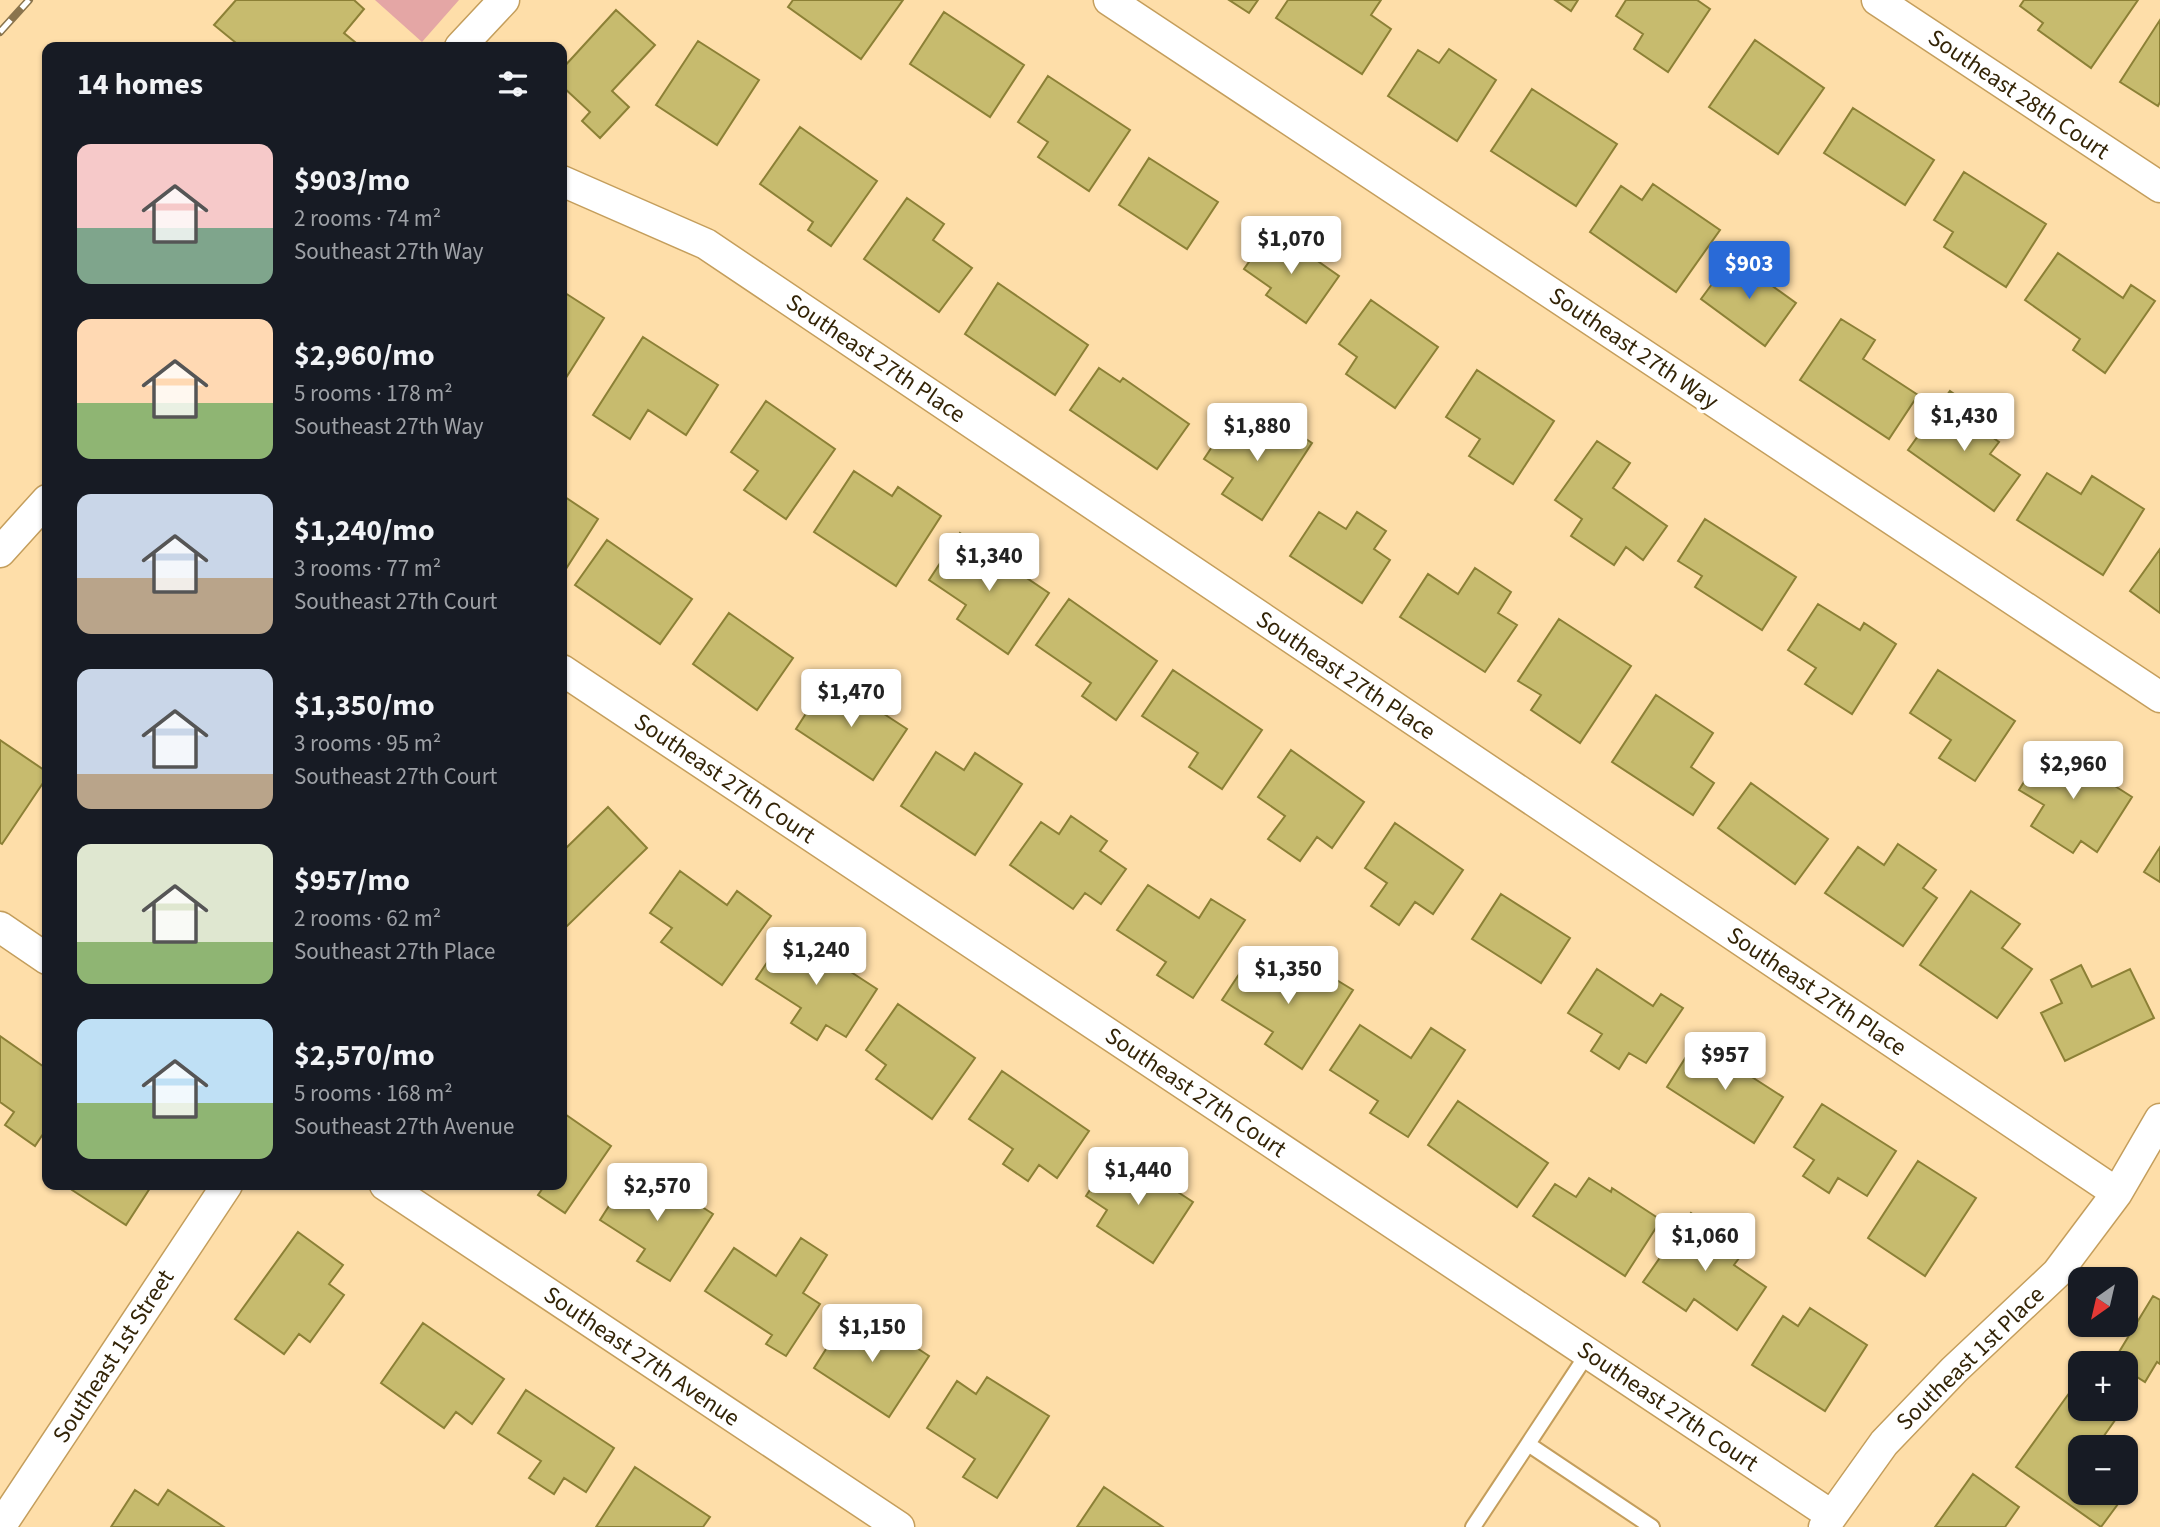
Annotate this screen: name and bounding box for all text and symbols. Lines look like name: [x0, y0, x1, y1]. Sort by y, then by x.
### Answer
street label: Southeast 28th Court: [1921, 21, 2116, 168]
text: 14 homes: [77, 63, 203, 106]
icon: filters: [494, 65, 532, 103]
text: $903/mo: [294, 159, 410, 202]
icon: home: [133, 172, 217, 256]
text: 2 rooms · 74 m²: [294, 202, 441, 235]
pin: $1,070: [1234, 216, 1348, 276]
text: $1,070: [1257, 222, 1325, 255]
text: Southeast 27th Way: [294, 235, 484, 268]
pin: $903: [1708, 242, 1790, 301]
text: $903: [1725, 247, 1773, 280]
street label: Southeast 27th Way: [1542, 279, 1726, 418]
street label: Southeast 27th Place: [779, 285, 973, 432]
text: $2,960/mo: [294, 334, 435, 377]
icon: home: [133, 347, 217, 431]
text: 5 rooms · 178 m²: [294, 377, 453, 410]
pin: $1,430: [1907, 393, 2021, 453]
text: $1,430: [1930, 399, 1998, 432]
pin: $1,880: [1200, 404, 1314, 463]
text: $1,880: [1223, 409, 1291, 442]
text: Southeast 27th Way: [294, 410, 484, 443]
text: $1,240/mo: [294, 509, 435, 552]
icon: home: [133, 522, 217, 606]
pin: $1,340: [932, 534, 1046, 593]
text: $1,340: [955, 539, 1023, 572]
text: 3 rooms · 77 m²: [294, 552, 441, 585]
text: Southeast 27th Court: [294, 585, 497, 618]
street label: Southeast 27th Place: [1249, 602, 1443, 749]
pin: $1,470: [794, 670, 908, 729]
text: $1,470: [817, 675, 885, 708]
text: $1,350/mo: [294, 684, 435, 727]
icon: home: [133, 697, 217, 781]
street label: Southeast 27th Court: [627, 705, 822, 852]
text: 3 rooms · 95 m²: [294, 727, 441, 760]
pin: $2,960: [2016, 742, 2130, 801]
text: $2,960: [2039, 747, 2107, 780]
text: Southeast 27th Court: [294, 760, 497, 793]
text: $957/mo: [294, 859, 410, 902]
icon: home: [133, 872, 217, 956]
text: 2 rooms · 62 m²: [294, 902, 441, 935]
street label: Southeast 27th Place: [1720, 918, 1914, 1065]
pin: $1,240: [759, 928, 873, 987]
text: $1,240: [782, 933, 850, 966]
text: Southeast 27th Place: [294, 935, 495, 968]
pin: $1,350: [1231, 946, 1345, 1006]
text: $1,350: [1254, 952, 1322, 985]
street label: Southeast 27th Court: [1098, 1019, 1293, 1166]
pin: $957: [1684, 1032, 1766, 1092]
text: $2,570/mo: [294, 1034, 435, 1077]
text: $957: [1701, 1038, 1749, 1071]
icon: home: [133, 1047, 217, 1131]
text: 5 rooms · 168 m²: [294, 1077, 453, 1110]
text: Southeast 27th Avenue: [294, 1110, 514, 1143]
pin: $1,440: [1081, 1148, 1195, 1207]
text: $1,440: [1104, 1153, 1172, 1186]
pin: $2,570: [600, 1164, 714, 1223]
text: $2,570: [623, 1169, 691, 1202]
pin: $1,060: [1648, 1214, 1762, 1273]
text: $1,060: [1671, 1219, 1739, 1252]
street label: Southeast 1st Street: [44, 1263, 183, 1450]
north arrow: [2068, 1267, 2138, 1337]
map controls: [2068, 1267, 2138, 1505]
street label: Southeast 27th Avenue: [537, 1278, 747, 1435]
street label: Southeast 1st Place: [1888, 1278, 2053, 1439]
pin: $1,150: [815, 1304, 929, 1364]
text: $1,150: [838, 1310, 906, 1343]
street label: Southeast 27th Court: [1570, 1333, 1765, 1480]
button: +: [2068, 1351, 2138, 1421]
button: −: [2068, 1435, 2138, 1505]

